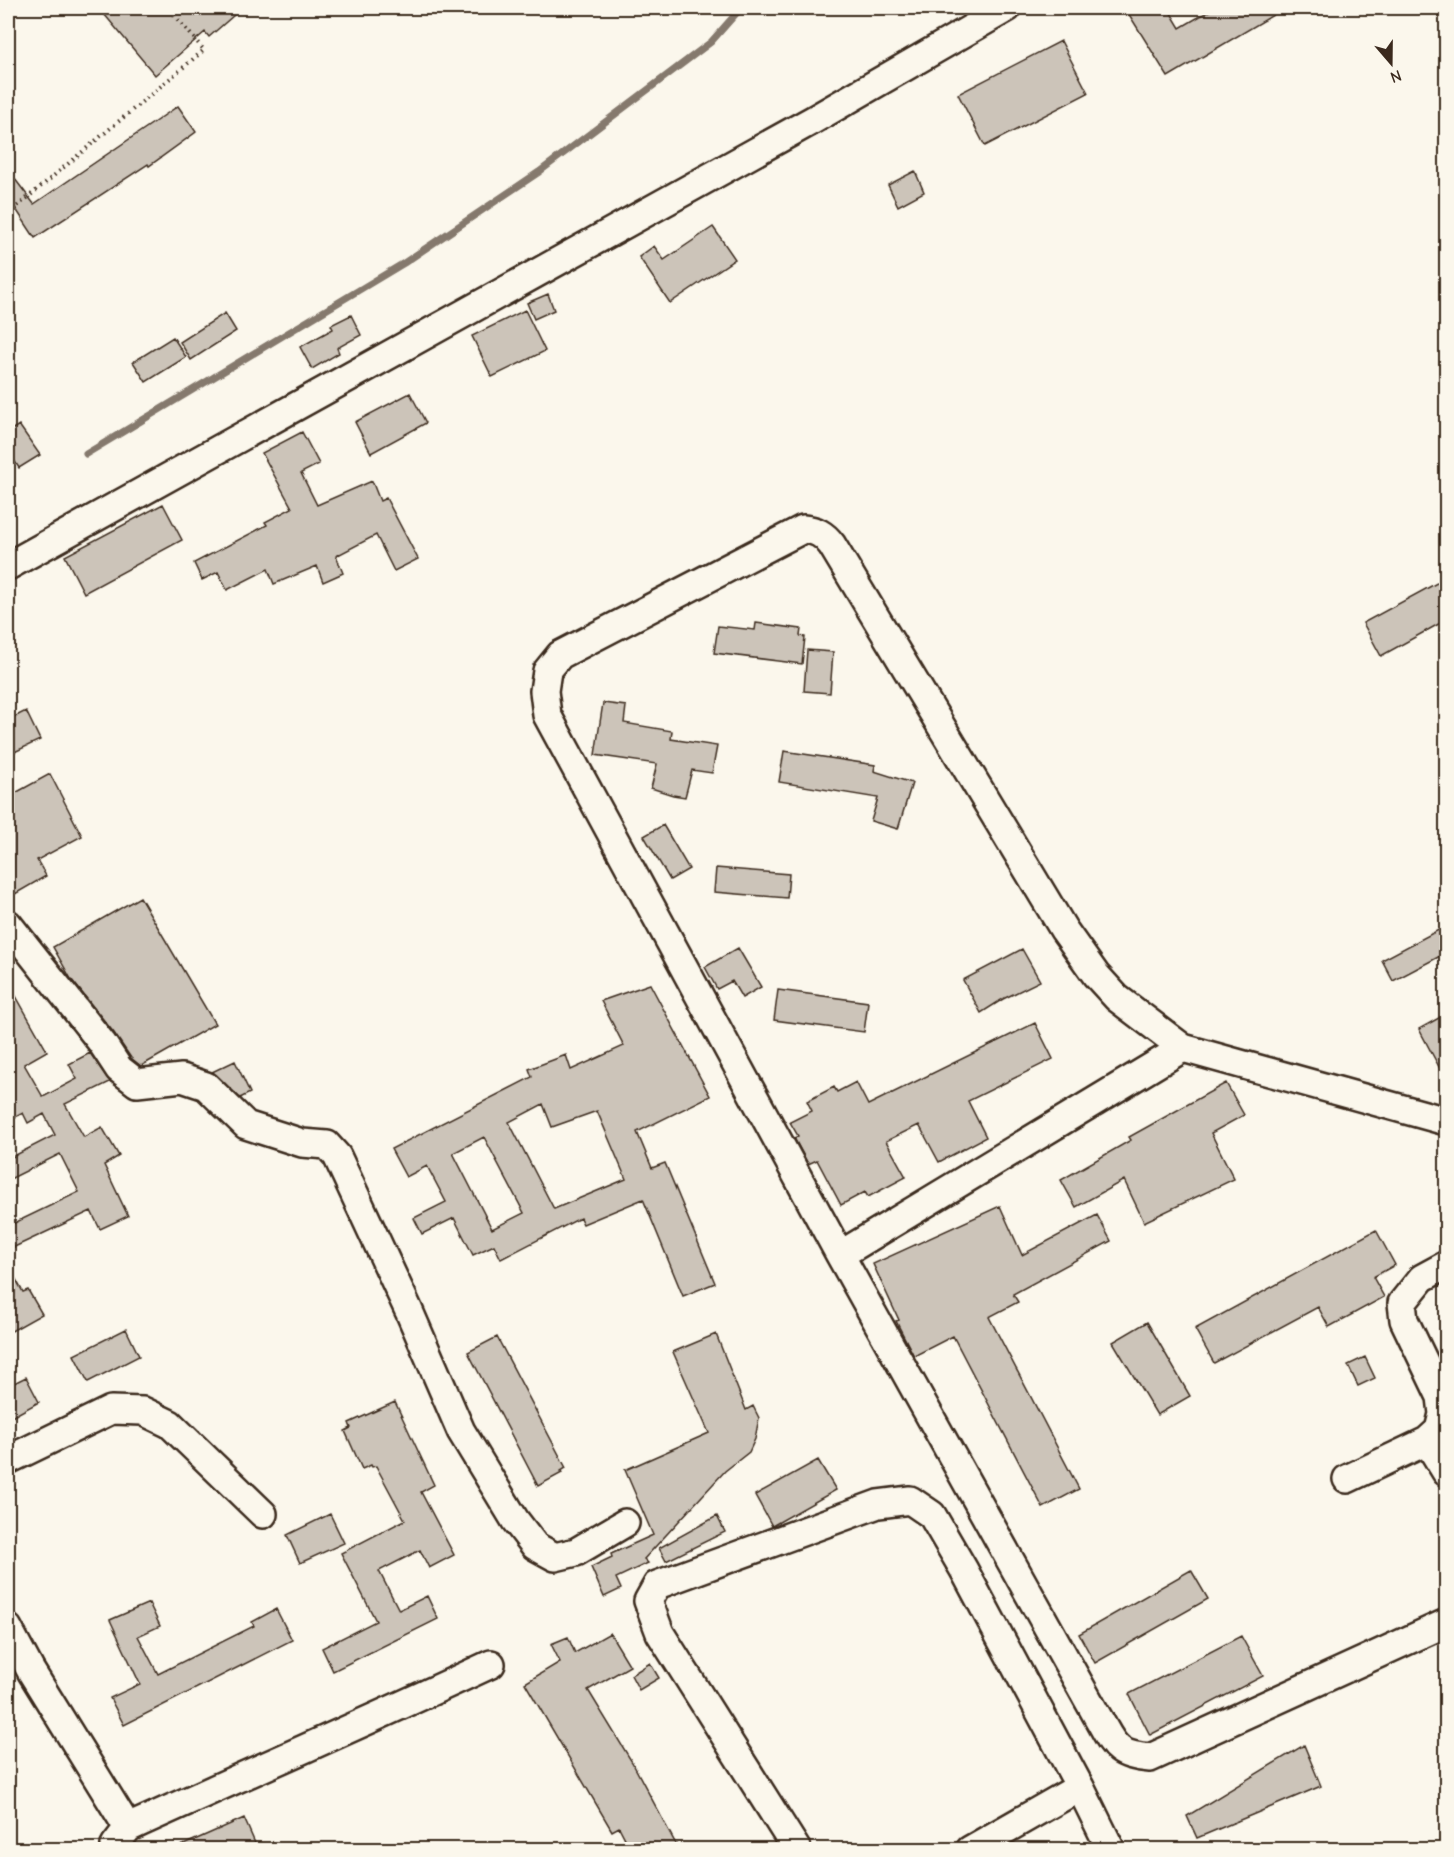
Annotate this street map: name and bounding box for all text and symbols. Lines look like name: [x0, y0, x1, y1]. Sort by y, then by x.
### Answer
north arrow: [1361, 33, 1421, 93]
text: N: [1388, 66, 1404, 86]

